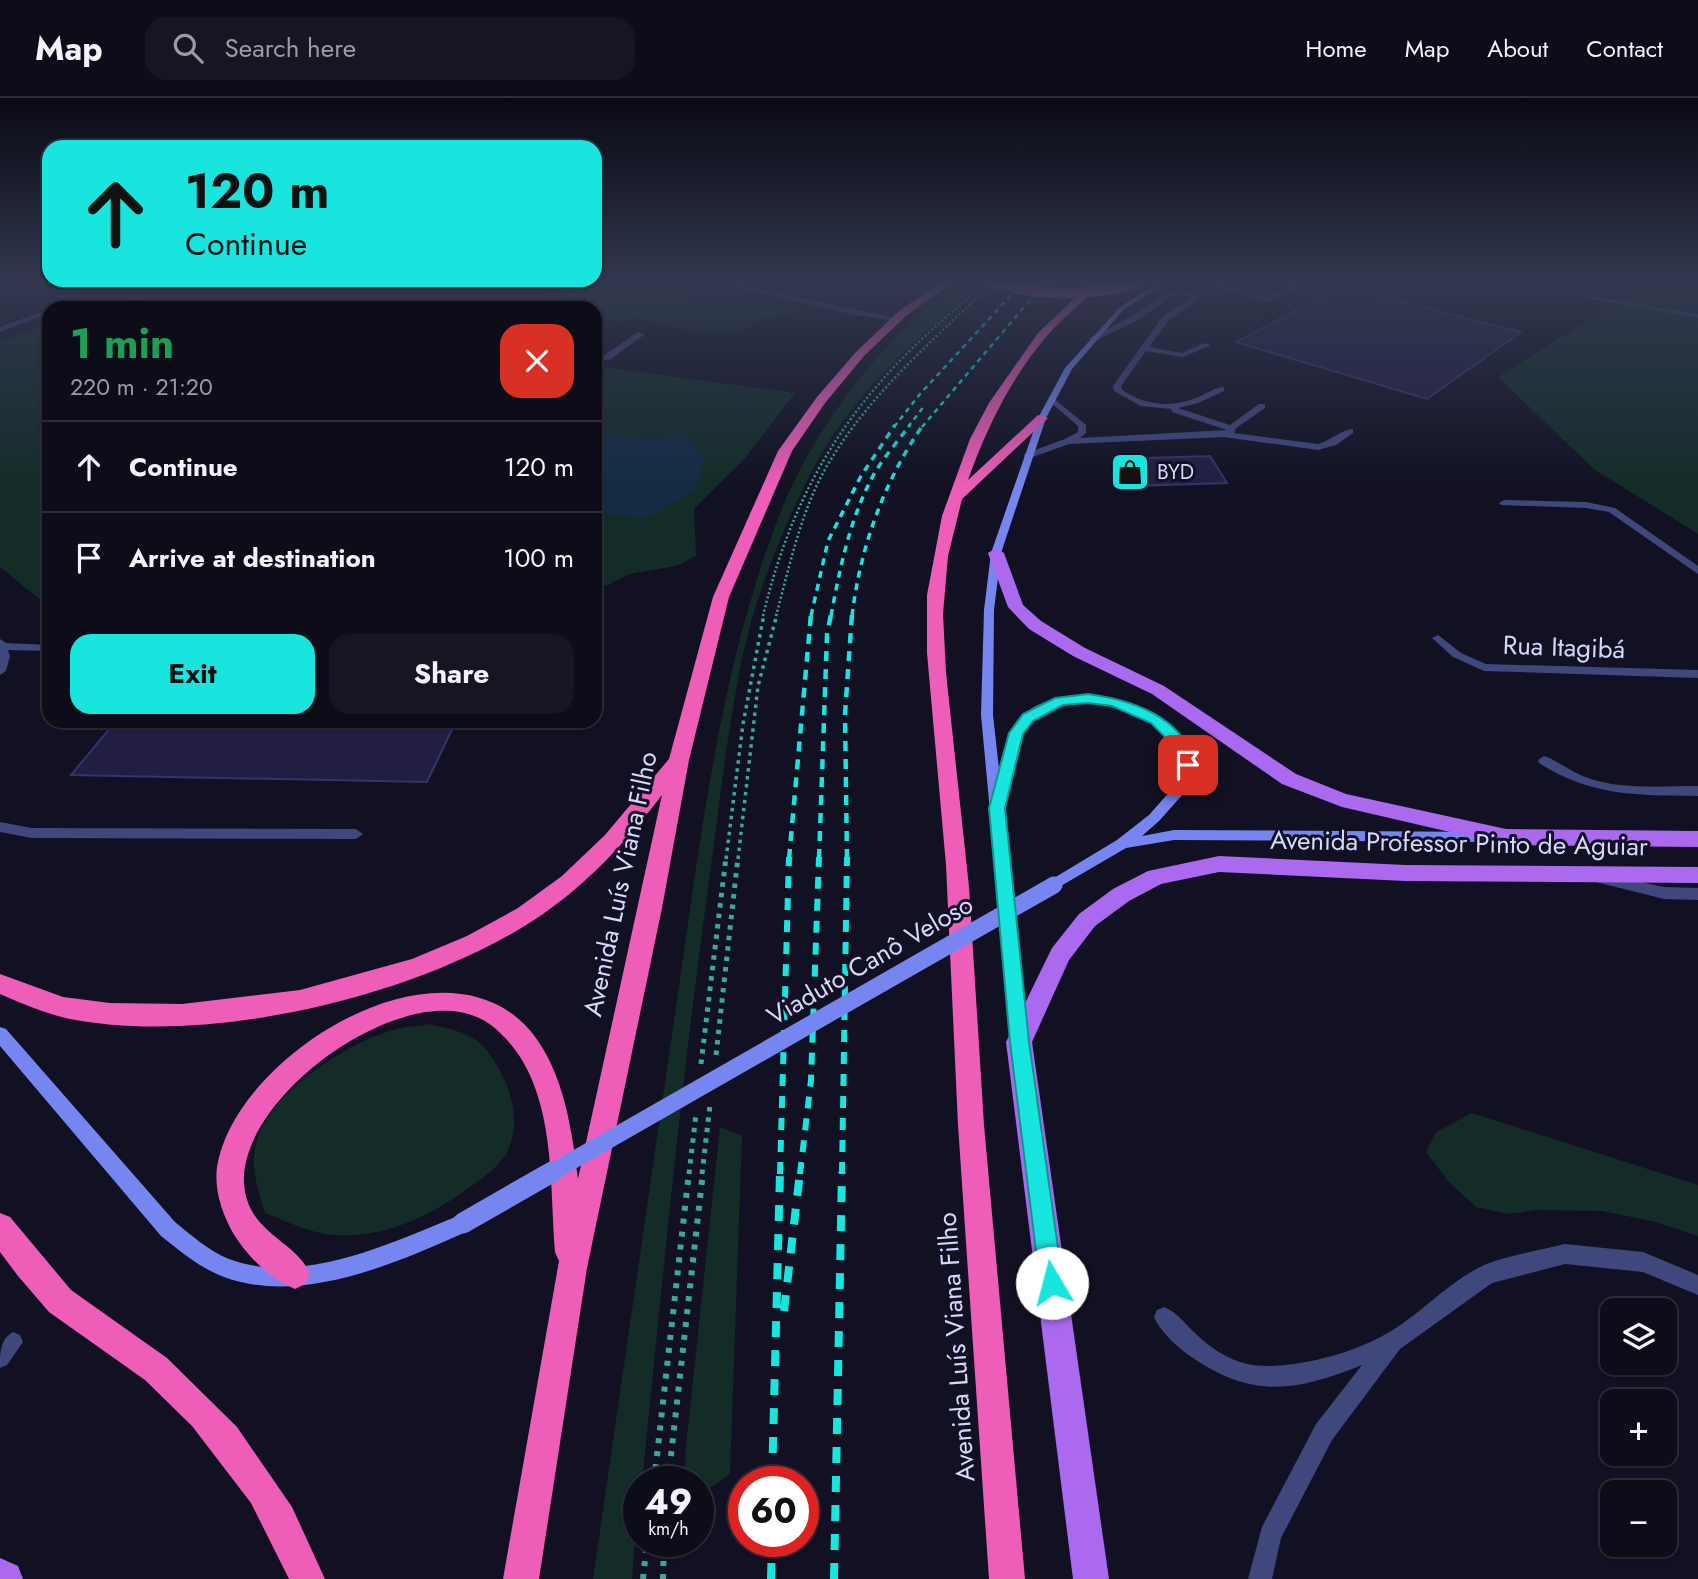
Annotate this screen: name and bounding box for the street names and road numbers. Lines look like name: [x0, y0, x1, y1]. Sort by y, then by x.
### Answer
street label: Rua Itagibá: [1502, 626, 1626, 668]
street label: Avenida Luís Viana Filho: [573, 748, 667, 1020]
street label: Avenida Professor Pinto de Aguiar: [1270, 821, 1648, 865]
street label: Viaduto Canô Veloso: [760, 885, 980, 1035]
street label: Avenida Luís Viana Filho: [928, 1211, 984, 1483]

